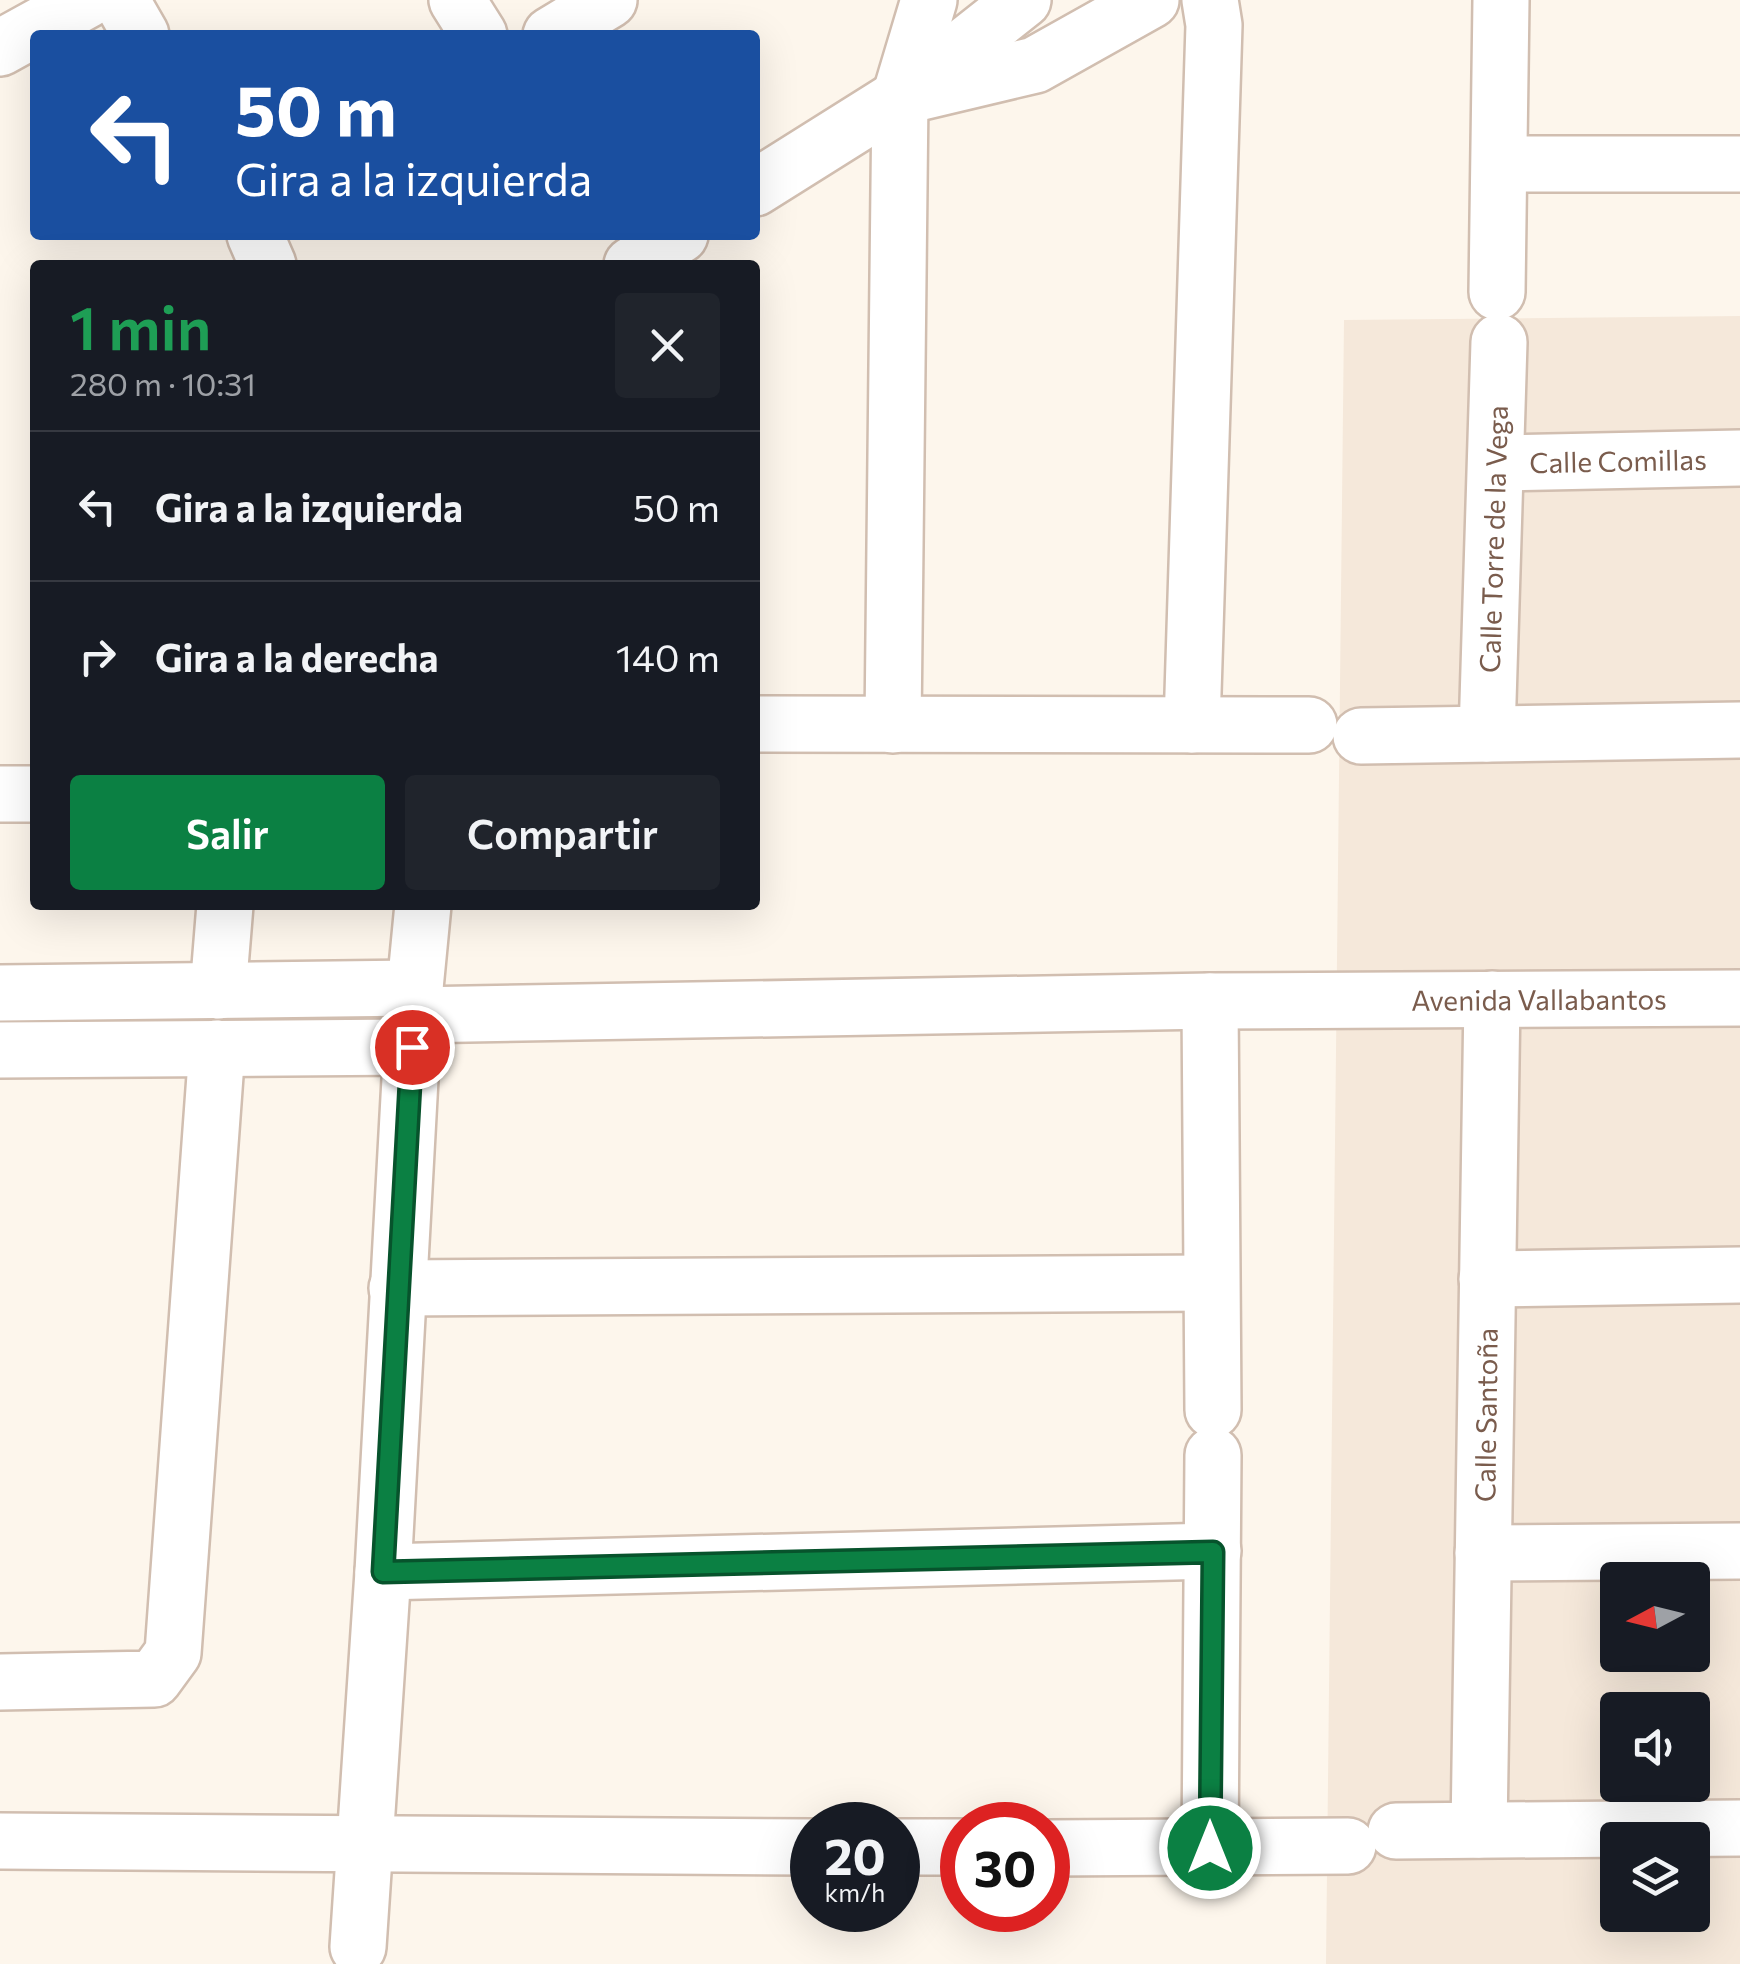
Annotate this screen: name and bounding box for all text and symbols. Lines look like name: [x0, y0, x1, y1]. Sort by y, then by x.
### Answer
text: 50 m: [235, 65, 397, 150]
icon: left: [70, 70, 200, 200]
text: Gira a la izquierda: [235, 150, 592, 205]
text: 1 min: [70, 289, 211, 362]
button: close: [615, 293, 720, 398]
text: 280 m · 10:31: [70, 363, 256, 403]
street label: Calle Torre de la Vega: [1472, 405, 1514, 674]
street label: Calle Comillas: [1529, 442, 1707, 479]
icon: left: [70, 479, 125, 534]
text: Gira a la izquierda: [155, 483, 463, 530]
text: 50 m: [633, 483, 720, 530]
icon: right: [70, 629, 125, 684]
text: Gira a la derecha: [155, 633, 439, 680]
text: 140 m: [616, 633, 720, 680]
button: Salir: [70, 775, 385, 890]
button: Compartir: [405, 775, 720, 890]
street label: Avenida Vallabantos: [1411, 981, 1667, 1017]
pin: [370, 1005, 455, 1090]
icon: arrive: [385, 1020, 440, 1075]
street label: Calle Santoña: [1467, 1328, 1504, 1502]
north arrow: [1600, 1562, 1710, 1672]
map controls: [1600, 1562, 1710, 1932]
button: sound: [1600, 1692, 1710, 1802]
position arrow: [1158, 1796, 1262, 1900]
speed limit sign: 30: [940, 1802, 1070, 1932]
button: layers: [1600, 1822, 1710, 1932]
text: 20: [824, 1824, 886, 1885]
text: km/h: [825, 1877, 885, 1907]

